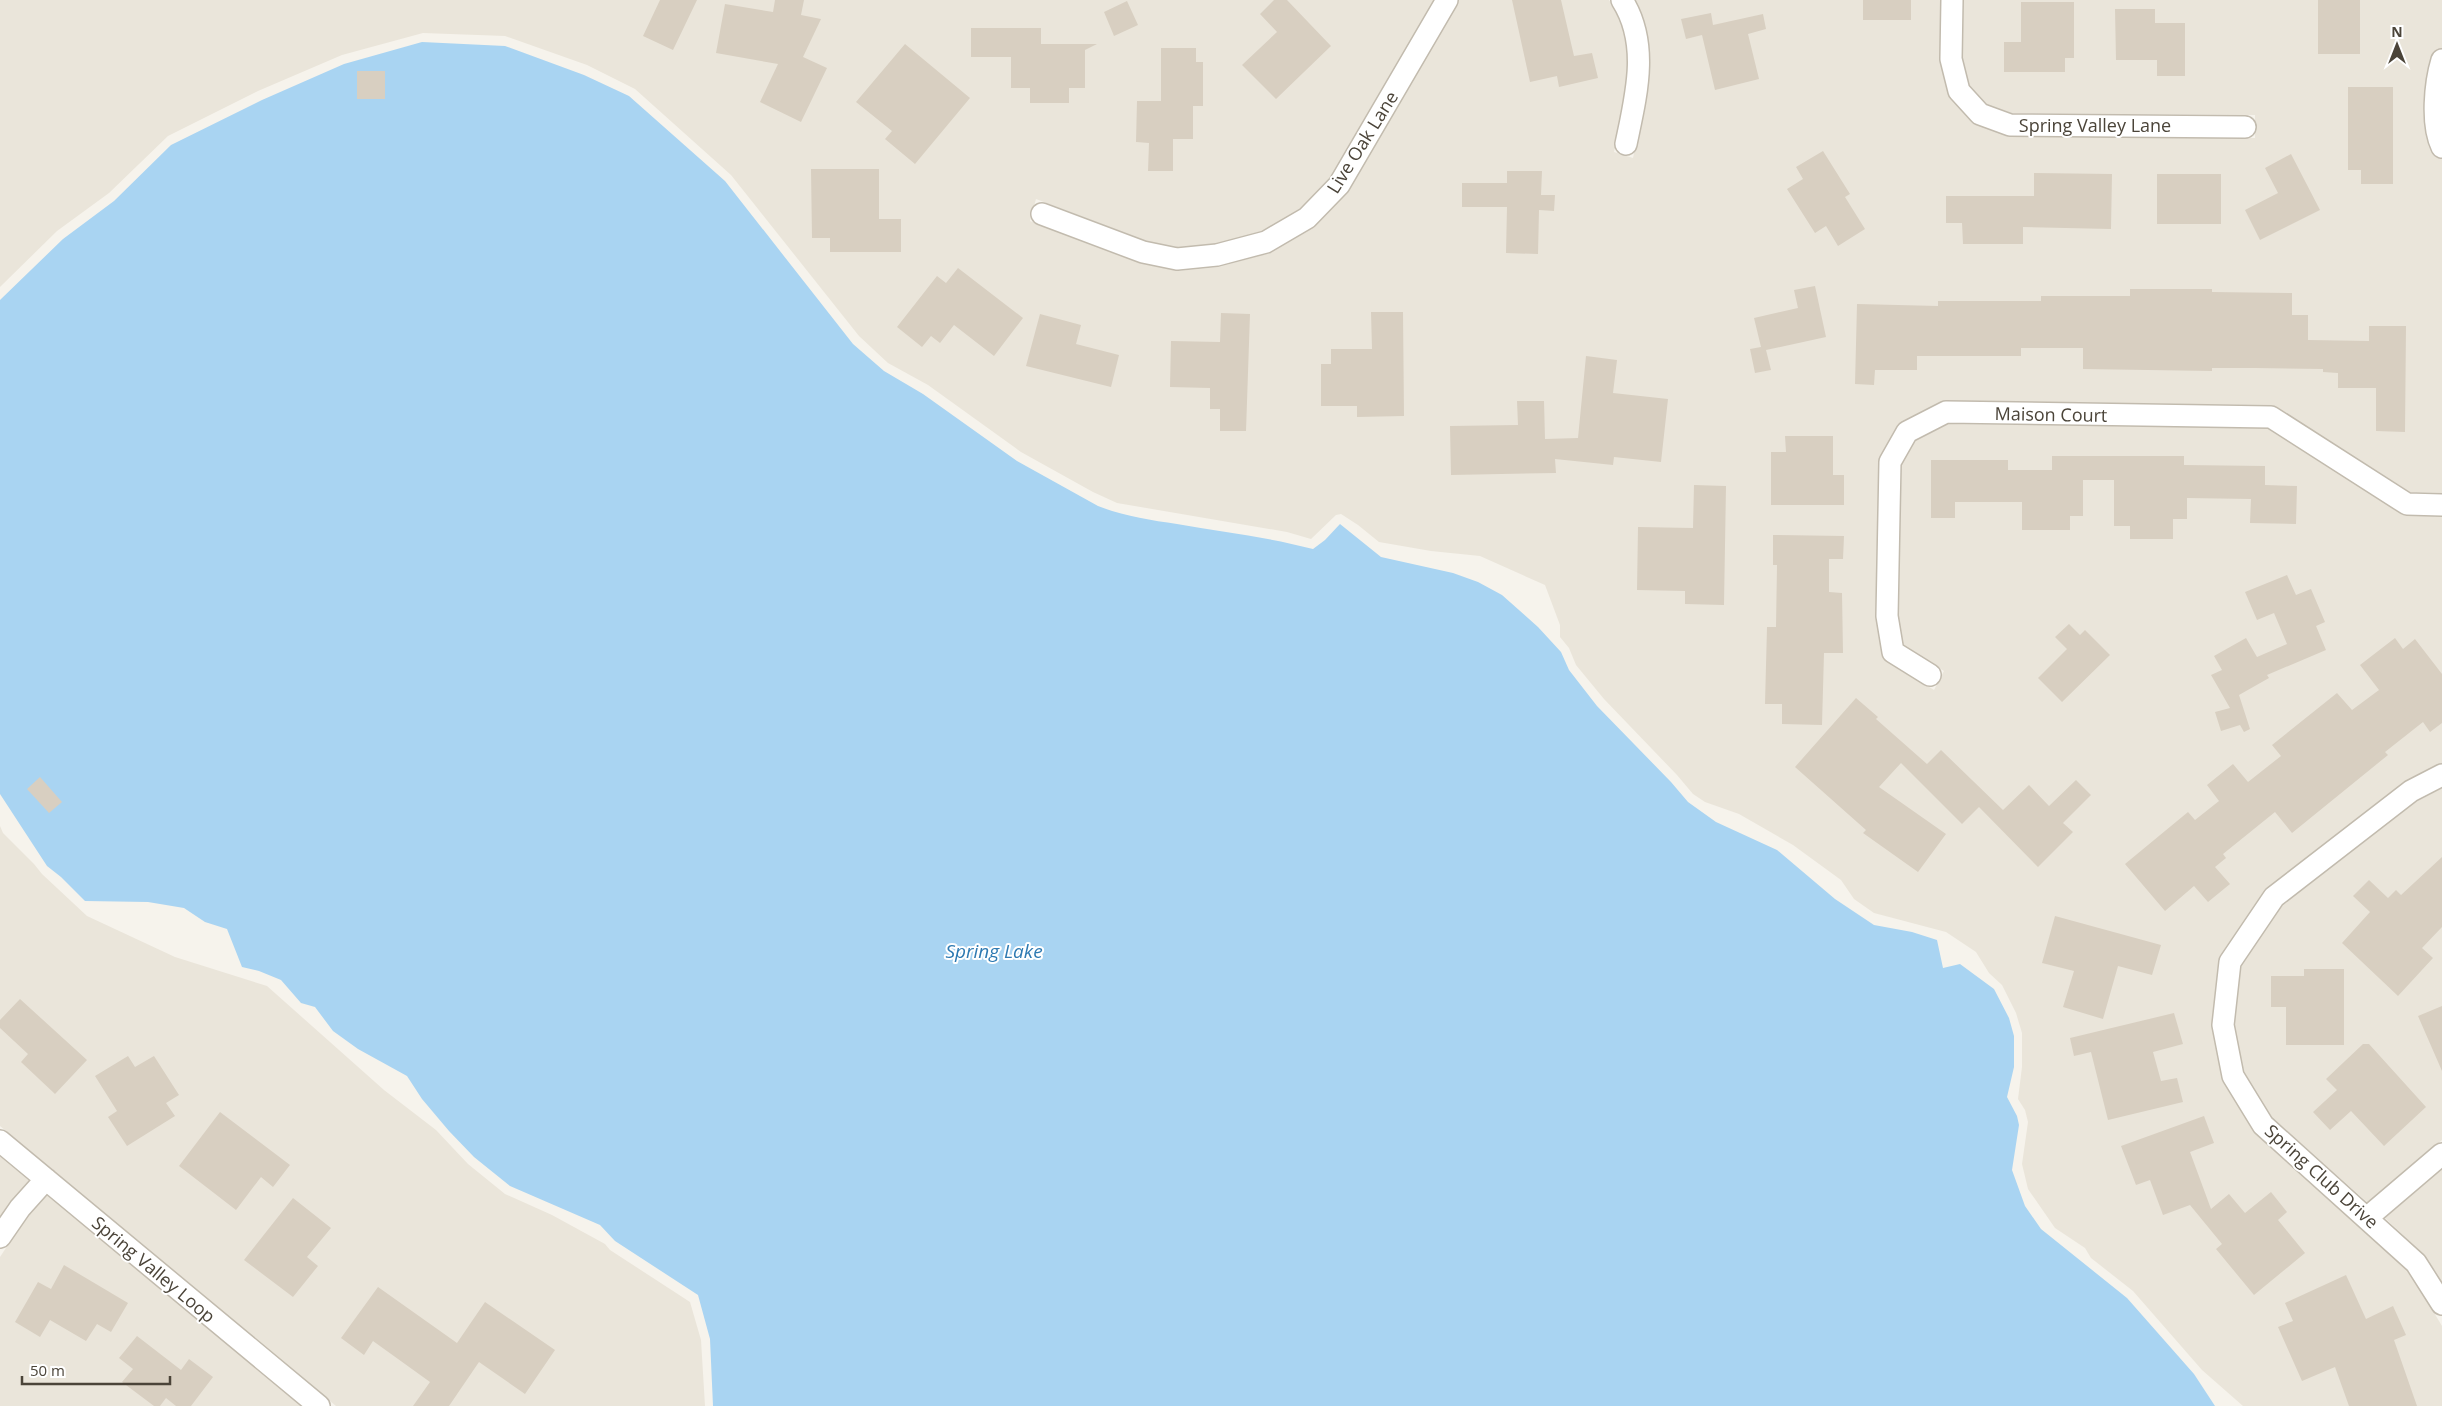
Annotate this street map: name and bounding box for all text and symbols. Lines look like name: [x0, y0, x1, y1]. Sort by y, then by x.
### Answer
north arrow: [2372, 20, 2422, 70]
text: N: [2391, 22, 2403, 41]
street label: Live Oak Lane: [1321, 86, 1403, 198]
street label: Spring Valley Lane: [2019, 113, 2171, 137]
street label: Maison Court: [1994, 401, 2108, 427]
water label: Spring Lake: [945, 938, 1043, 964]
street label: Spring Club Drive: [2260, 1119, 2384, 1233]
street label: Spring Valley Loop: [87, 1210, 221, 1328]
scale bar: [22, 1354, 170, 1386]
text: 50 m: [30, 1360, 65, 1380]

